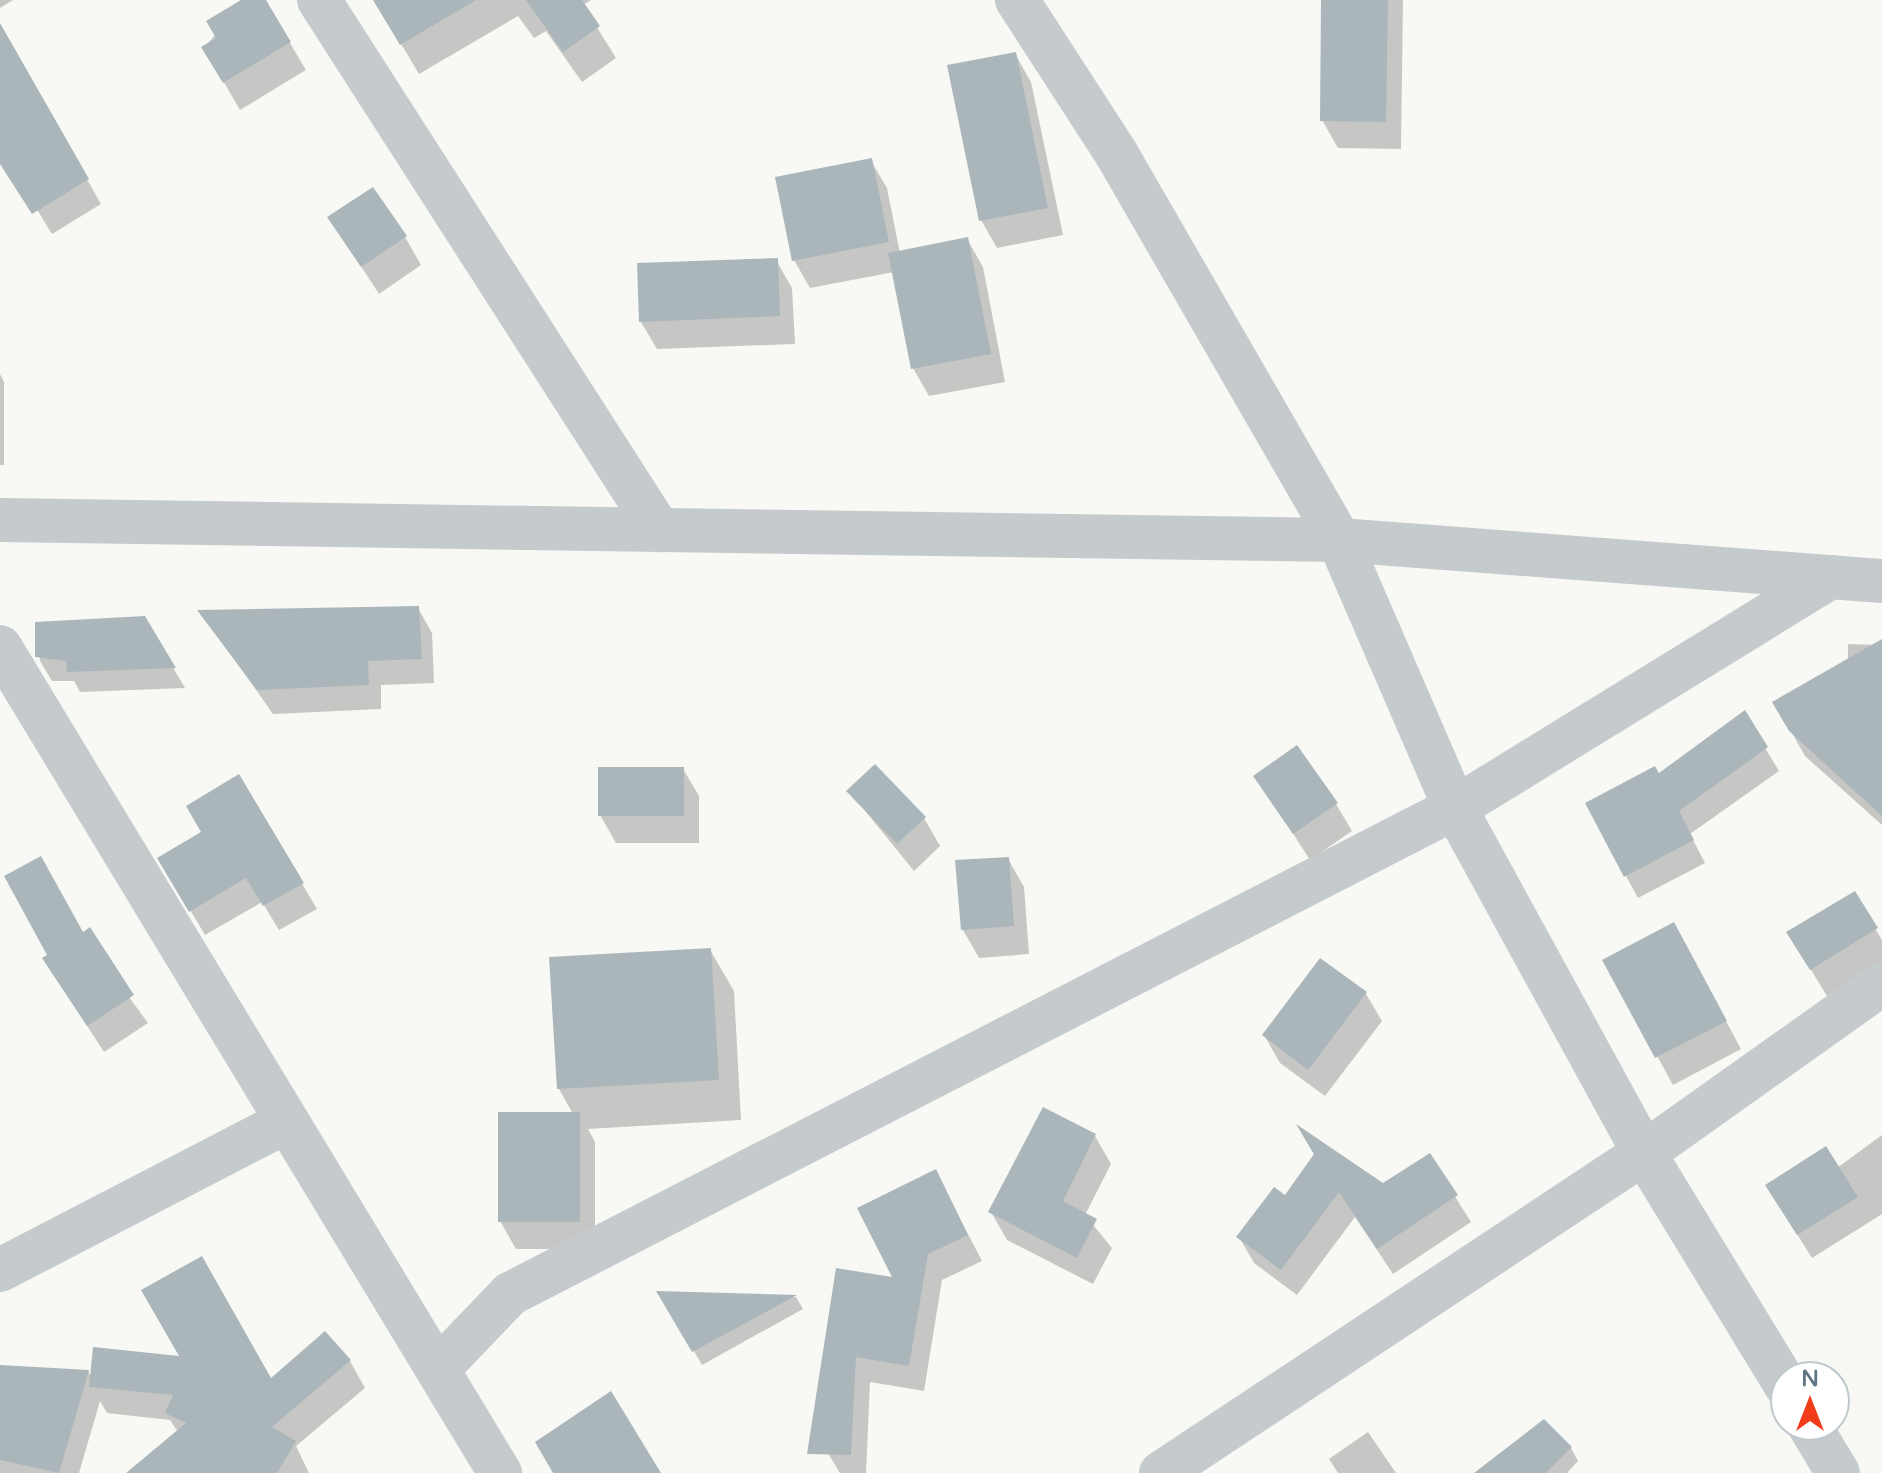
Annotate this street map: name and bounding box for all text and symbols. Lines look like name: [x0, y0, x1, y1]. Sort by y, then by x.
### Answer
north arrow: [1770, 1361, 1850, 1441]
text: N: [1801, 1366, 1819, 1392]

